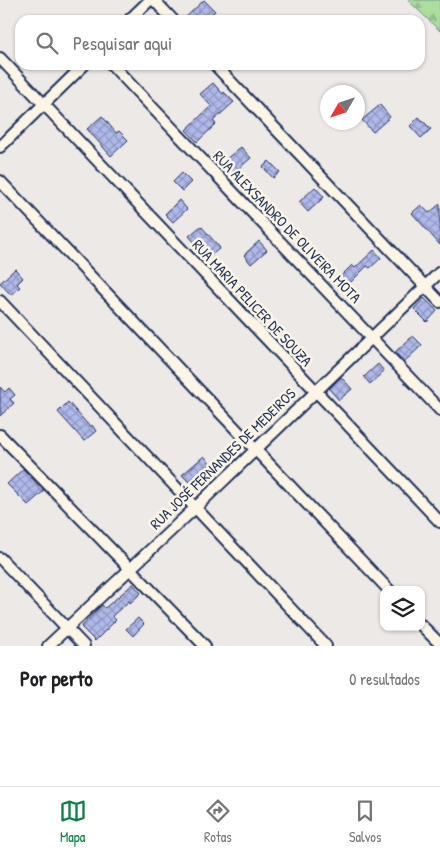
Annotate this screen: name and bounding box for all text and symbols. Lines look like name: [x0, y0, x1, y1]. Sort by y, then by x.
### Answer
search box: [15, 15, 425, 70]
icon: search: [33, 29, 61, 57]
text: Pesquisar aqui: [73, 30, 172, 56]
north arrow: [320, 85, 365, 130]
street label: RUA ALEXSANDRO DE OLIVEIRA MOTA: [209, 146, 366, 308]
street label: RUA MARIA PELICER DE SOUZA: [188, 234, 317, 371]
street label: RUA JOSÉ FERNANDES DE MEDEIROS: [145, 383, 300, 534]
map controls: [380, 586, 425, 631]
button: layers: [380, 586, 425, 631]
text: Por perto: [20, 664, 93, 693]
text: 0 resultados: [349, 668, 420, 690]
tab: Mapa: [59, 797, 87, 846]
tab: Rotas: [204, 797, 232, 846]
tab: Salvos: [349, 797, 381, 846]

